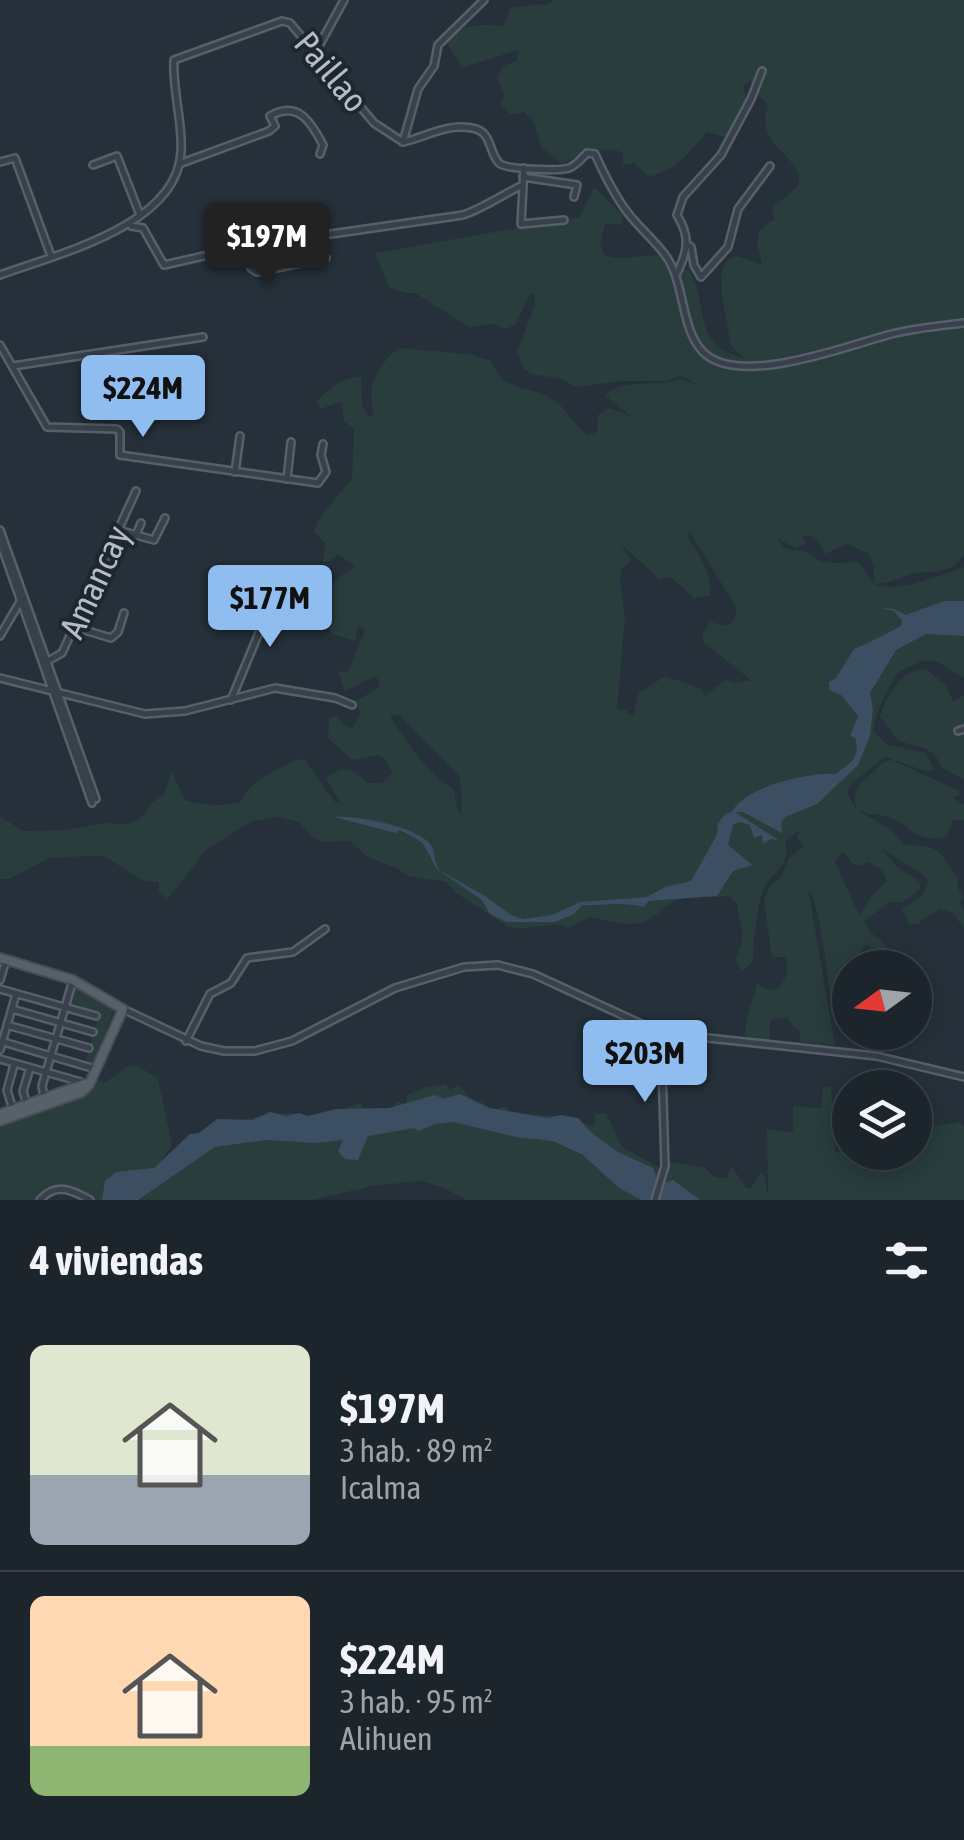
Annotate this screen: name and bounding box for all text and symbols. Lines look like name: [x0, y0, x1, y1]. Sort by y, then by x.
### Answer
street label: Paillao: [287, 23, 377, 119]
pin: $197M: [197, 203, 337, 288]
text: $197M: [227, 217, 307, 254]
pin: $224M: [73, 355, 213, 440]
text: $224M: [103, 369, 183, 406]
street label: Amancay: [51, 519, 137, 644]
pin: $177M: [200, 565, 340, 650]
text: $177M: [230, 579, 310, 616]
north arrow: [832, 950, 932, 1050]
map controls: [832, 950, 932, 1170]
pin: $203M: [575, 1020, 715, 1105]
text: $203M: [605, 1034, 685, 1071]
button: layers: [832, 1070, 932, 1170]
icon: filters: [879, 1233, 934, 1288]
text: 4 viviendas: [30, 1236, 203, 1284]
text: $197M: [340, 1384, 445, 1432]
icon: home: [110, 1385, 230, 1505]
text: 3 hab. · 89 m²: [340, 1432, 493, 1469]
text: Icalma: [340, 1469, 421, 1506]
text: $224M: [340, 1635, 445, 1683]
icon: home: [110, 1636, 230, 1756]
text: 3 hab. · 95 m²: [340, 1683, 493, 1720]
text: Alihuen: [340, 1720, 433, 1757]

